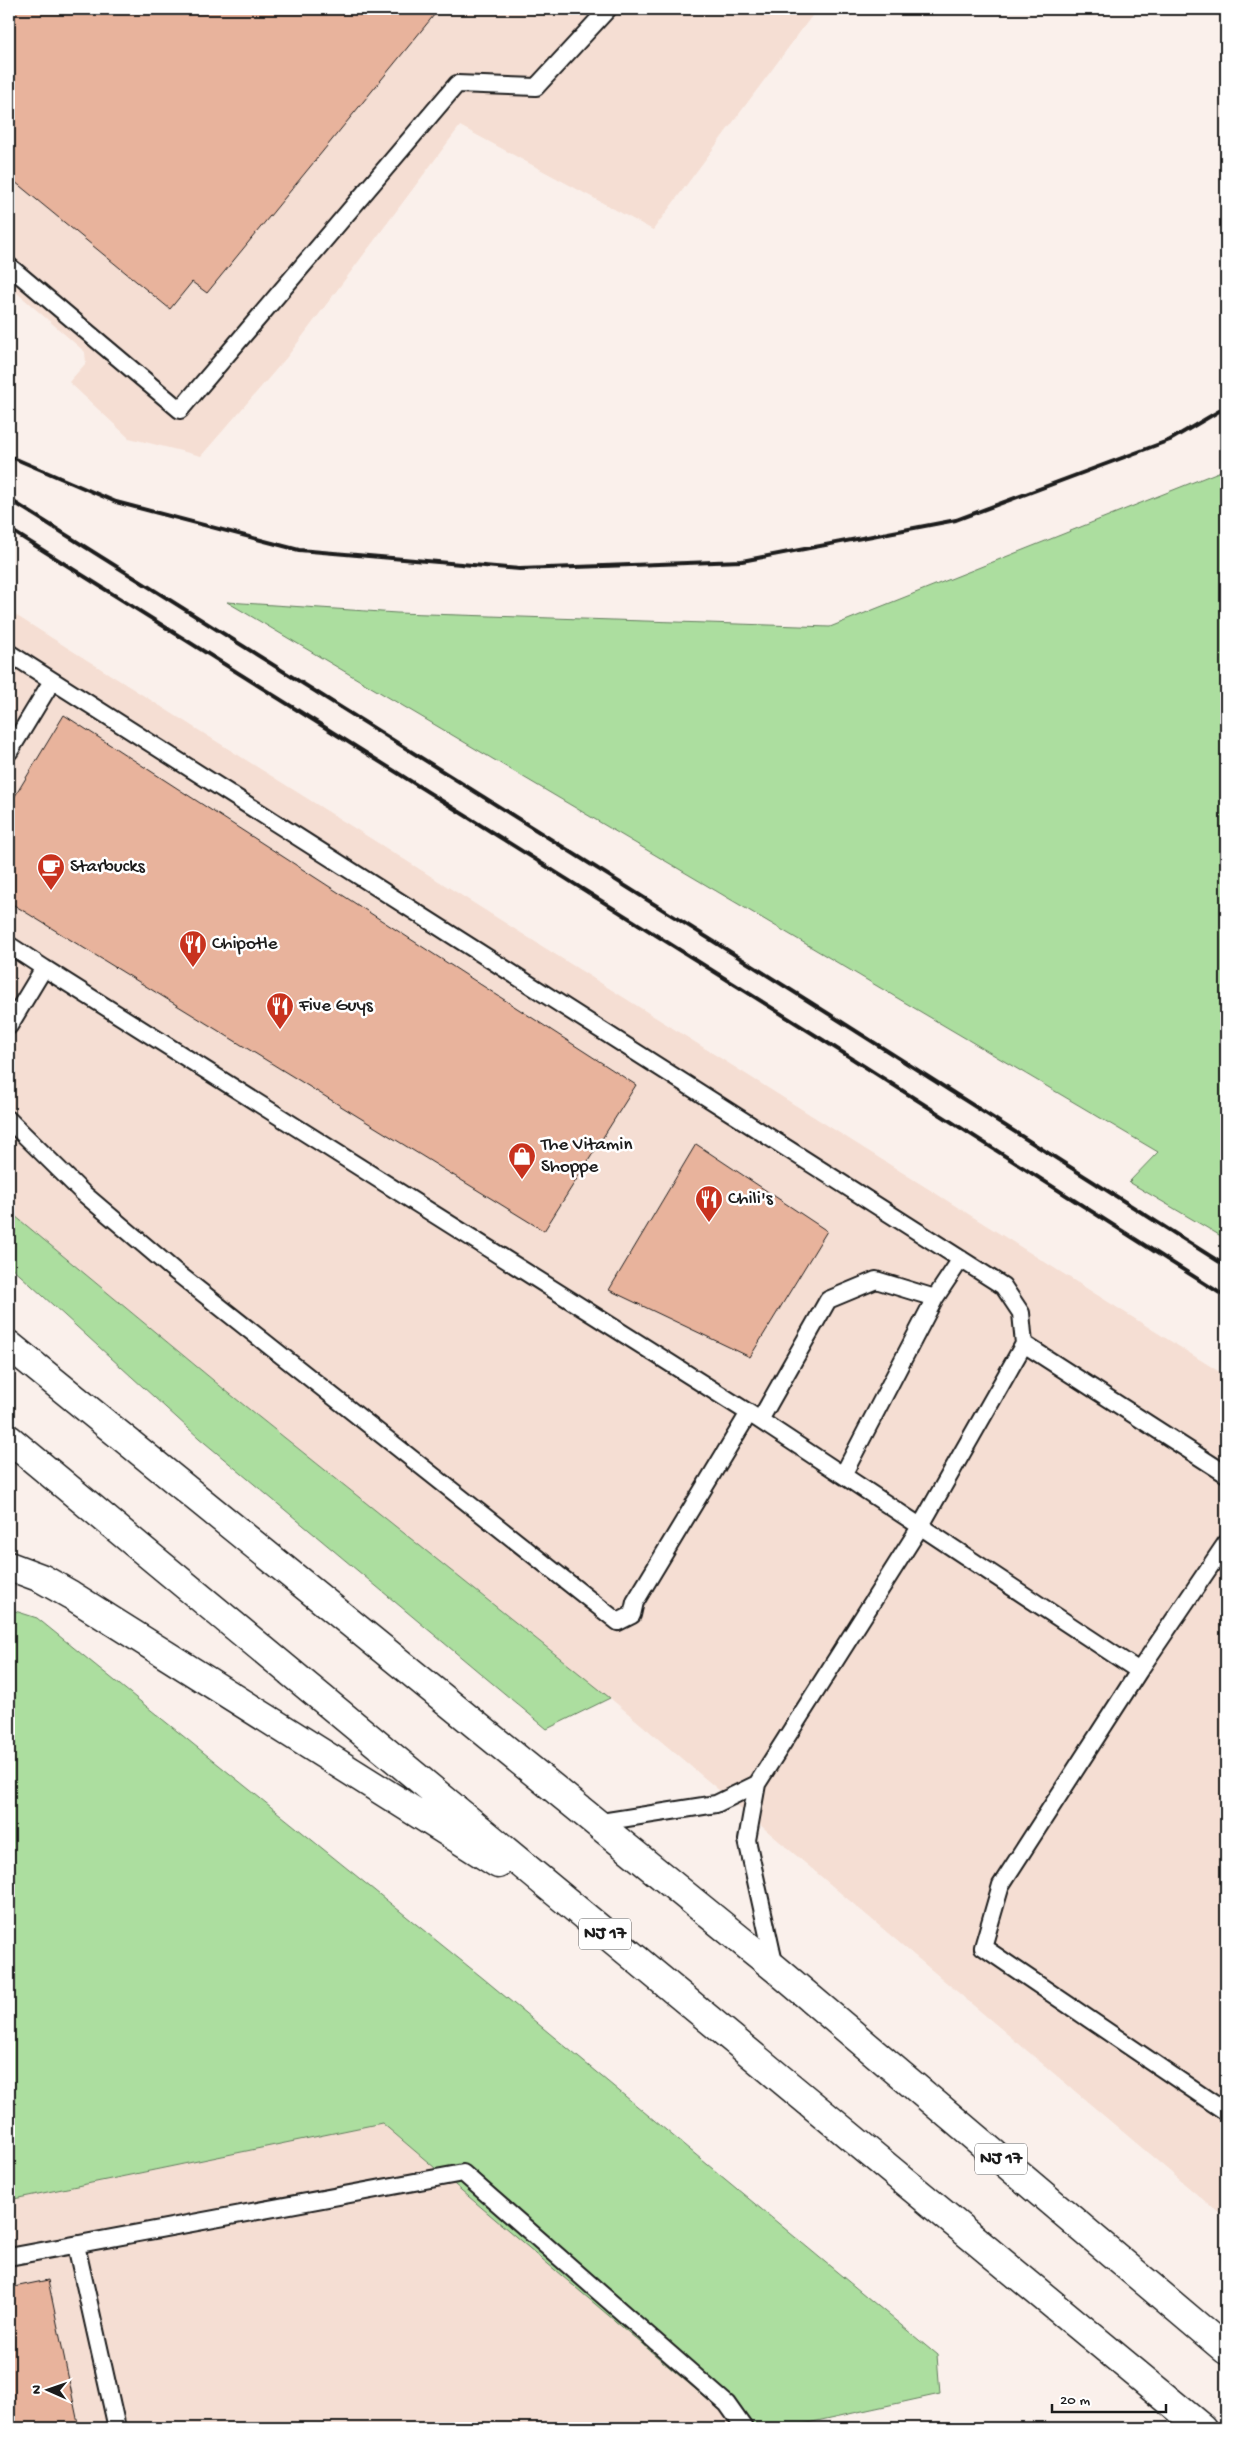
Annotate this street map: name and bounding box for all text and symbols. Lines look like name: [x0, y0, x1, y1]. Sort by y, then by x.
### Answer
cafe icon: Starbucks: [36, 852, 66, 891]
place label: Starbucks: [70, 856, 146, 879]
restaurant icon: Chipotle: [178, 929, 208, 968]
place label: Chipotle: [212, 933, 278, 956]
restaurant icon: Five Guys: [265, 991, 295, 1030]
place label: Five Guys: [298, 995, 374, 1018]
place label: The Vitamin Shoppe: [540, 1134, 632, 1179]
shop icon: The Vitamin Shoppe: [507, 1141, 537, 1180]
restaurant icon: Chili's: [694, 1184, 724, 1223]
place label: Chili's: [728, 1188, 774, 1211]
road number: NJ 17: [579, 1918, 631, 1950]
road number: NJ 17: [975, 2144, 1027, 2174]
north arrow: [22, 2364, 72, 2414]
scale bar: [1052, 2382, 1166, 2414]
text: N: [29, 2385, 46, 2394]
text: 20 m: [1060, 2392, 1090, 2410]

